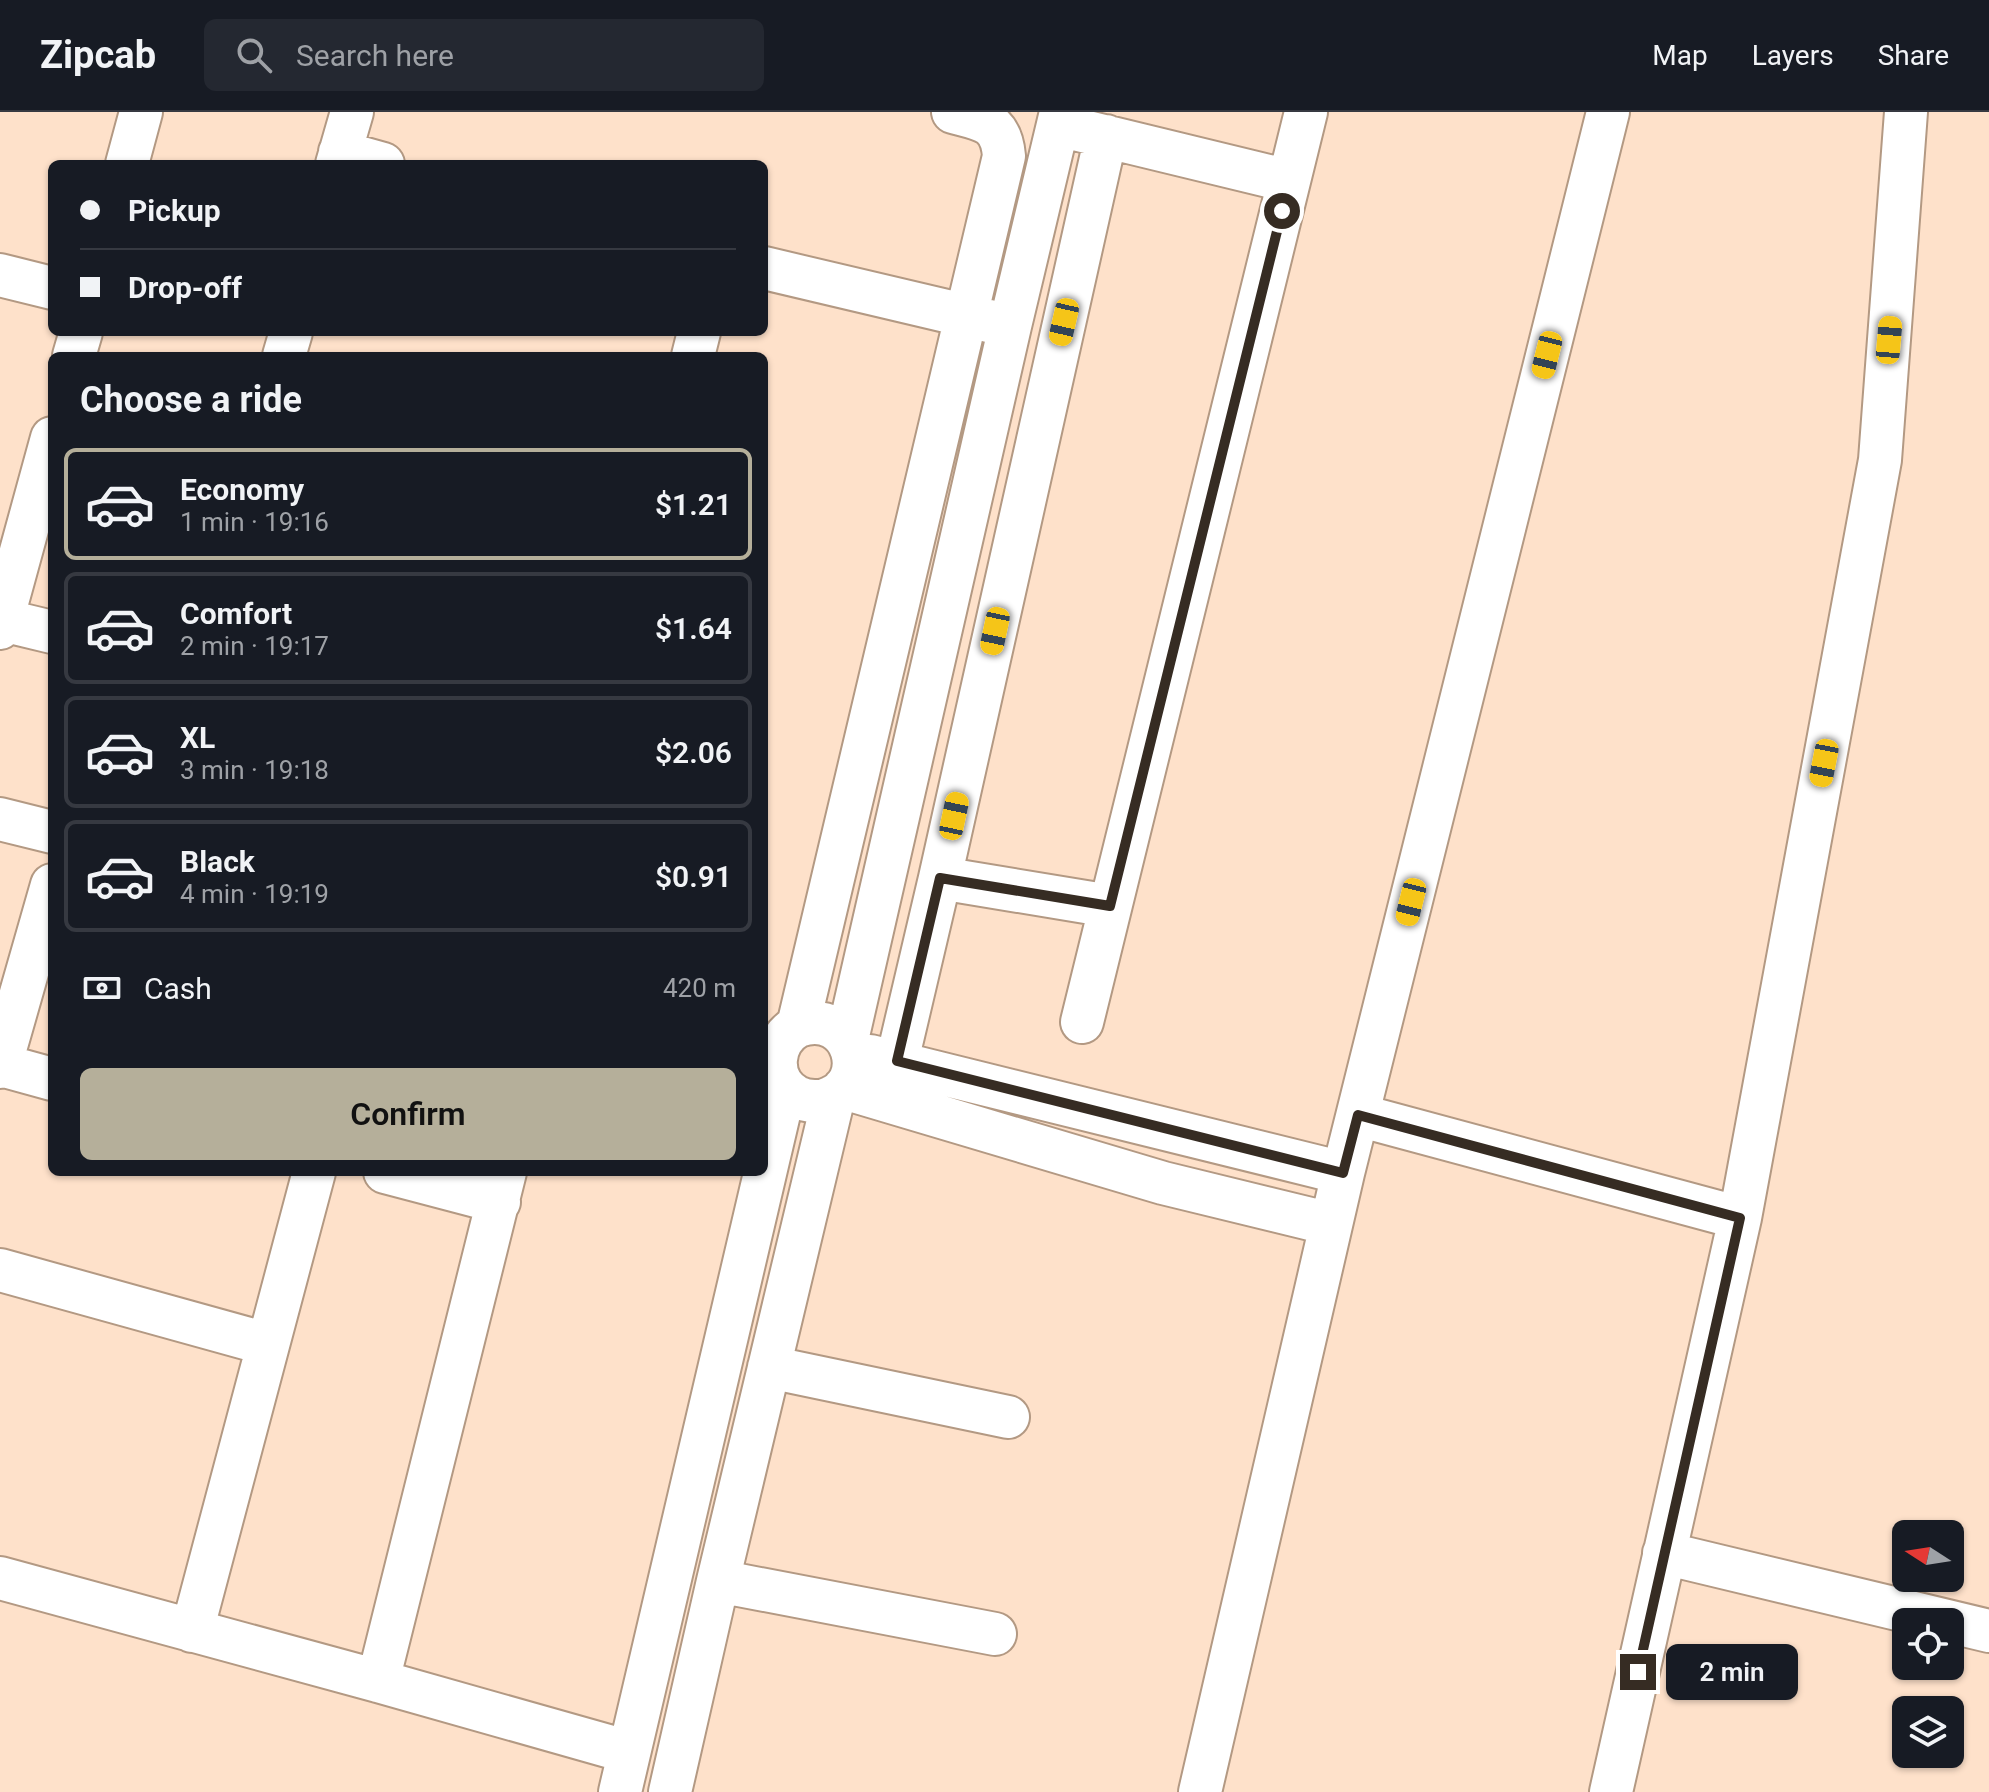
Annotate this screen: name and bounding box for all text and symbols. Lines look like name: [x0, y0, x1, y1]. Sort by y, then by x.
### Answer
search box: [204, 19, 764, 91]
text: Zipcab: [40, 33, 156, 77]
icon: search: [232, 33, 276, 77]
text: Search here: [296, 38, 454, 73]
text: Map: [1652, 39, 1708, 72]
text: Layers: [1752, 39, 1834, 72]
text: Share: [1878, 39, 1949, 72]
text: Pickup: [128, 193, 221, 228]
route start: [1264, 193, 1300, 229]
text: Drop-off: [128, 270, 242, 305]
car: [1047, 296, 1081, 348]
car: [1875, 315, 1903, 365]
car: [1530, 329, 1564, 381]
text: Choose a ride: [80, 379, 302, 421]
icon: car: [84, 468, 156, 540]
text: Economy: [180, 472, 304, 507]
text: $1.21: [655, 487, 732, 522]
text: 1 min · 19:16: [180, 507, 329, 537]
icon: car: [84, 592, 156, 664]
text: Comfort: [180, 596, 292, 631]
car: [978, 605, 1012, 657]
text: $1.64: [655, 611, 732, 646]
text: 2 min · 19:17: [180, 631, 329, 661]
icon: car: [84, 716, 156, 788]
text: XL: [180, 720, 215, 755]
text: $2.06: [655, 735, 732, 770]
car: [1808, 737, 1840, 789]
text: 3 min · 19:18: [180, 755, 329, 785]
car: [937, 790, 971, 842]
icon: car: [84, 840, 156, 912]
text: Black: [180, 844, 255, 879]
text: $0.91: [655, 859, 732, 894]
car: [1394, 876, 1428, 928]
text: 4 min · 19:19: [180, 879, 329, 909]
icon: cash: [80, 966, 124, 1010]
text: Cash: [144, 971, 212, 1006]
text: 420 m: [663, 973, 736, 1003]
button: Confirm: [80, 1068, 736, 1160]
north arrow: [1892, 1520, 1964, 1592]
map controls: [1892, 1520, 1964, 1768]
button: locate: [1892, 1608, 1964, 1680]
callout: 2 min: [1666, 1644, 1798, 1700]
route end: [1620, 1654, 1656, 1690]
text: 2 min: [1699, 1657, 1765, 1687]
button: layers: [1892, 1696, 1964, 1768]

